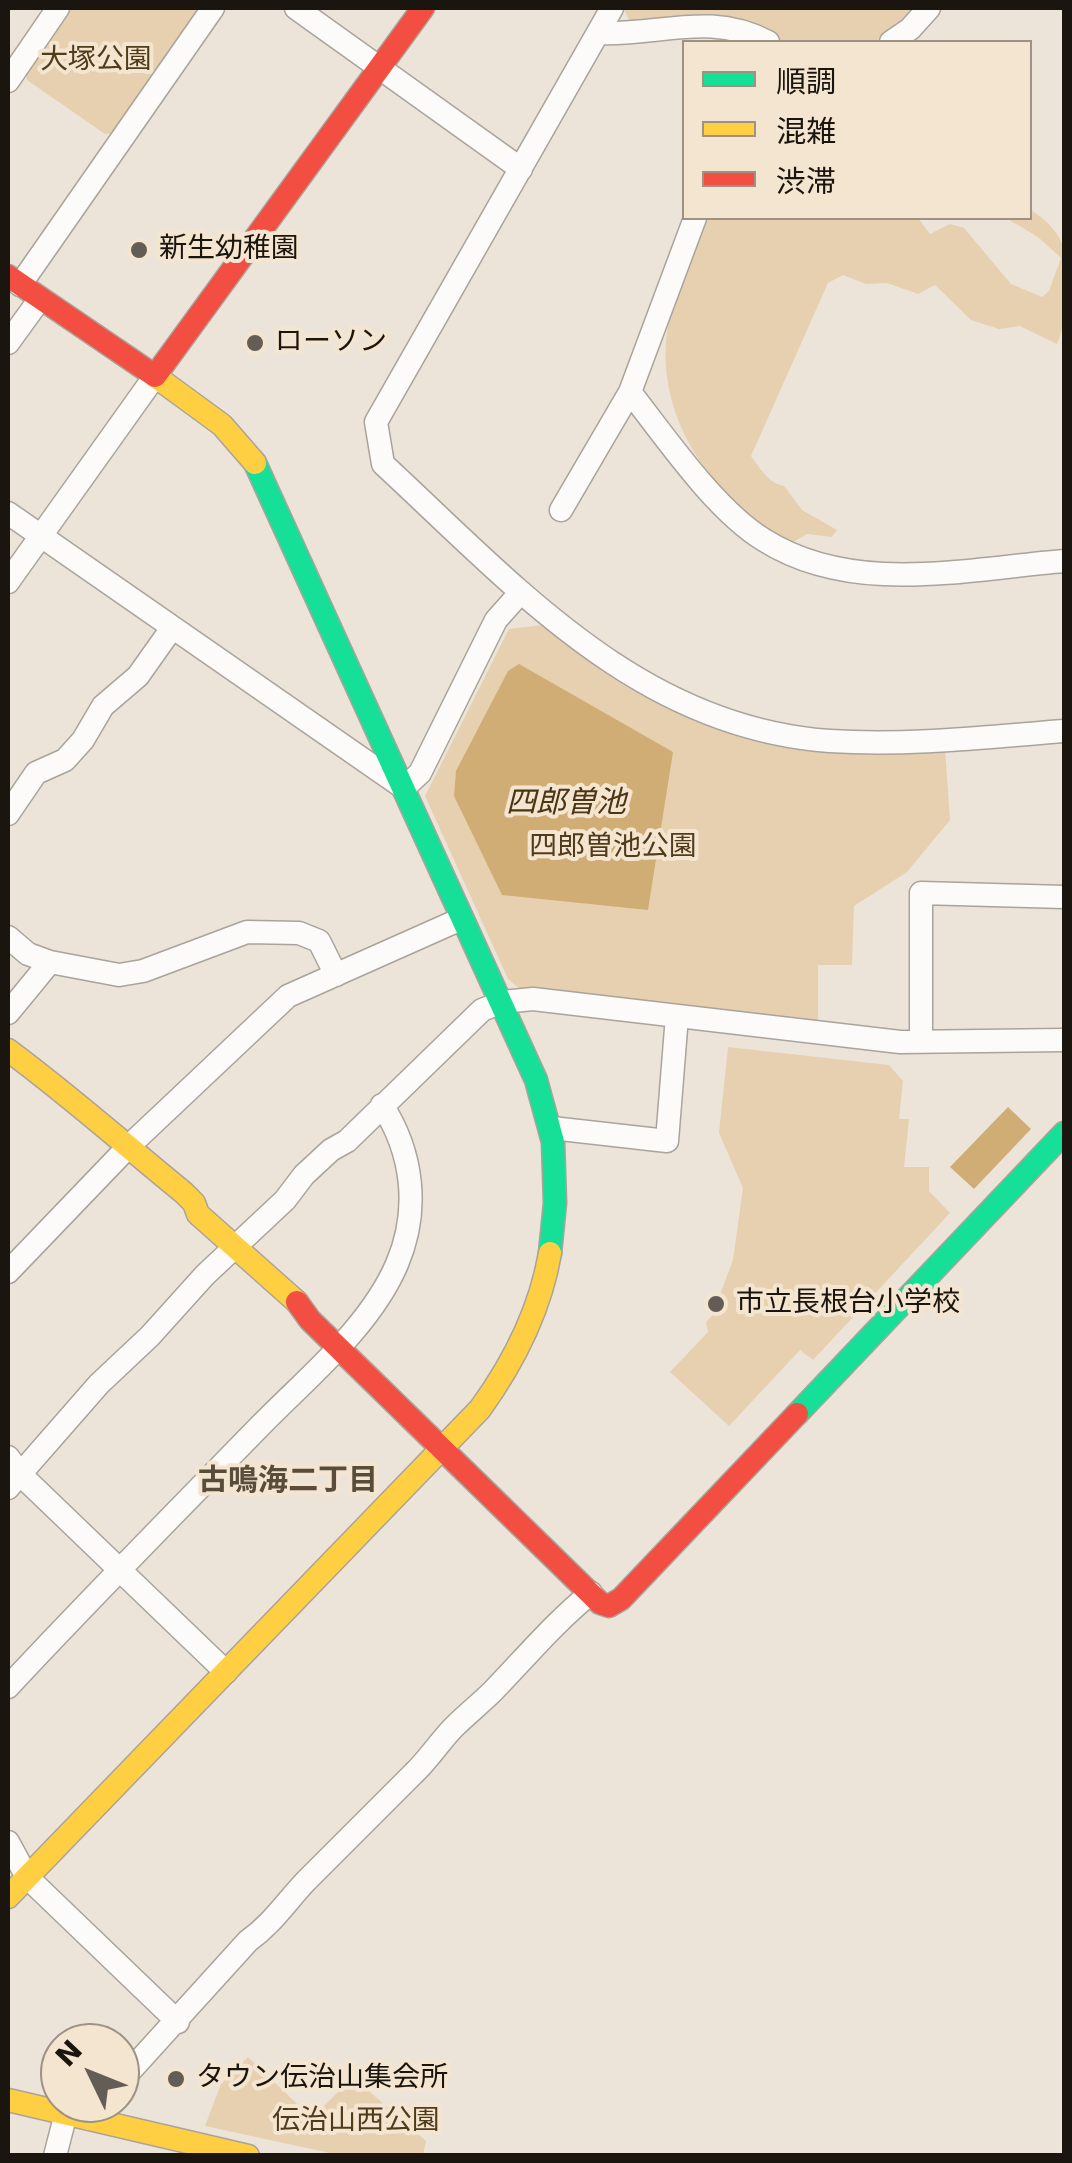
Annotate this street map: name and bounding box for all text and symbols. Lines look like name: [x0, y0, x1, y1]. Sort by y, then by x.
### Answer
legend: [682, 40, 1032, 220]
park label: 大塚公園: [40, 44, 152, 78]
text: 順調: [776, 64, 836, 99]
text: 混雑: [776, 114, 836, 149]
text: 渋滞: [776, 164, 836, 199]
place label: 新生幼稚園: [159, 233, 299, 267]
marker: 新生幼稚園: [128, 239, 150, 261]
place label: ローソン: [275, 326, 387, 360]
marker: ローソン: [244, 332, 266, 354]
water label: 四郎曽池: [506, 786, 626, 822]
park label: 四郎曽池公園: [529, 831, 697, 865]
place label: 市立長根台小学校: [736, 1287, 960, 1321]
marker: 市立長根台小学校: [705, 1293, 727, 1315]
district label: 古鳴海二丁目: [198, 1464, 378, 1500]
north arrow: [40, 2023, 140, 2123]
text: N: [49, 2034, 89, 2073]
place label: タウン伝治山集会所: [196, 2062, 448, 2096]
marker: タウン伝治山集会所: [165, 2068, 187, 2090]
park label: 伝治山西公園: [272, 2105, 440, 2139]

